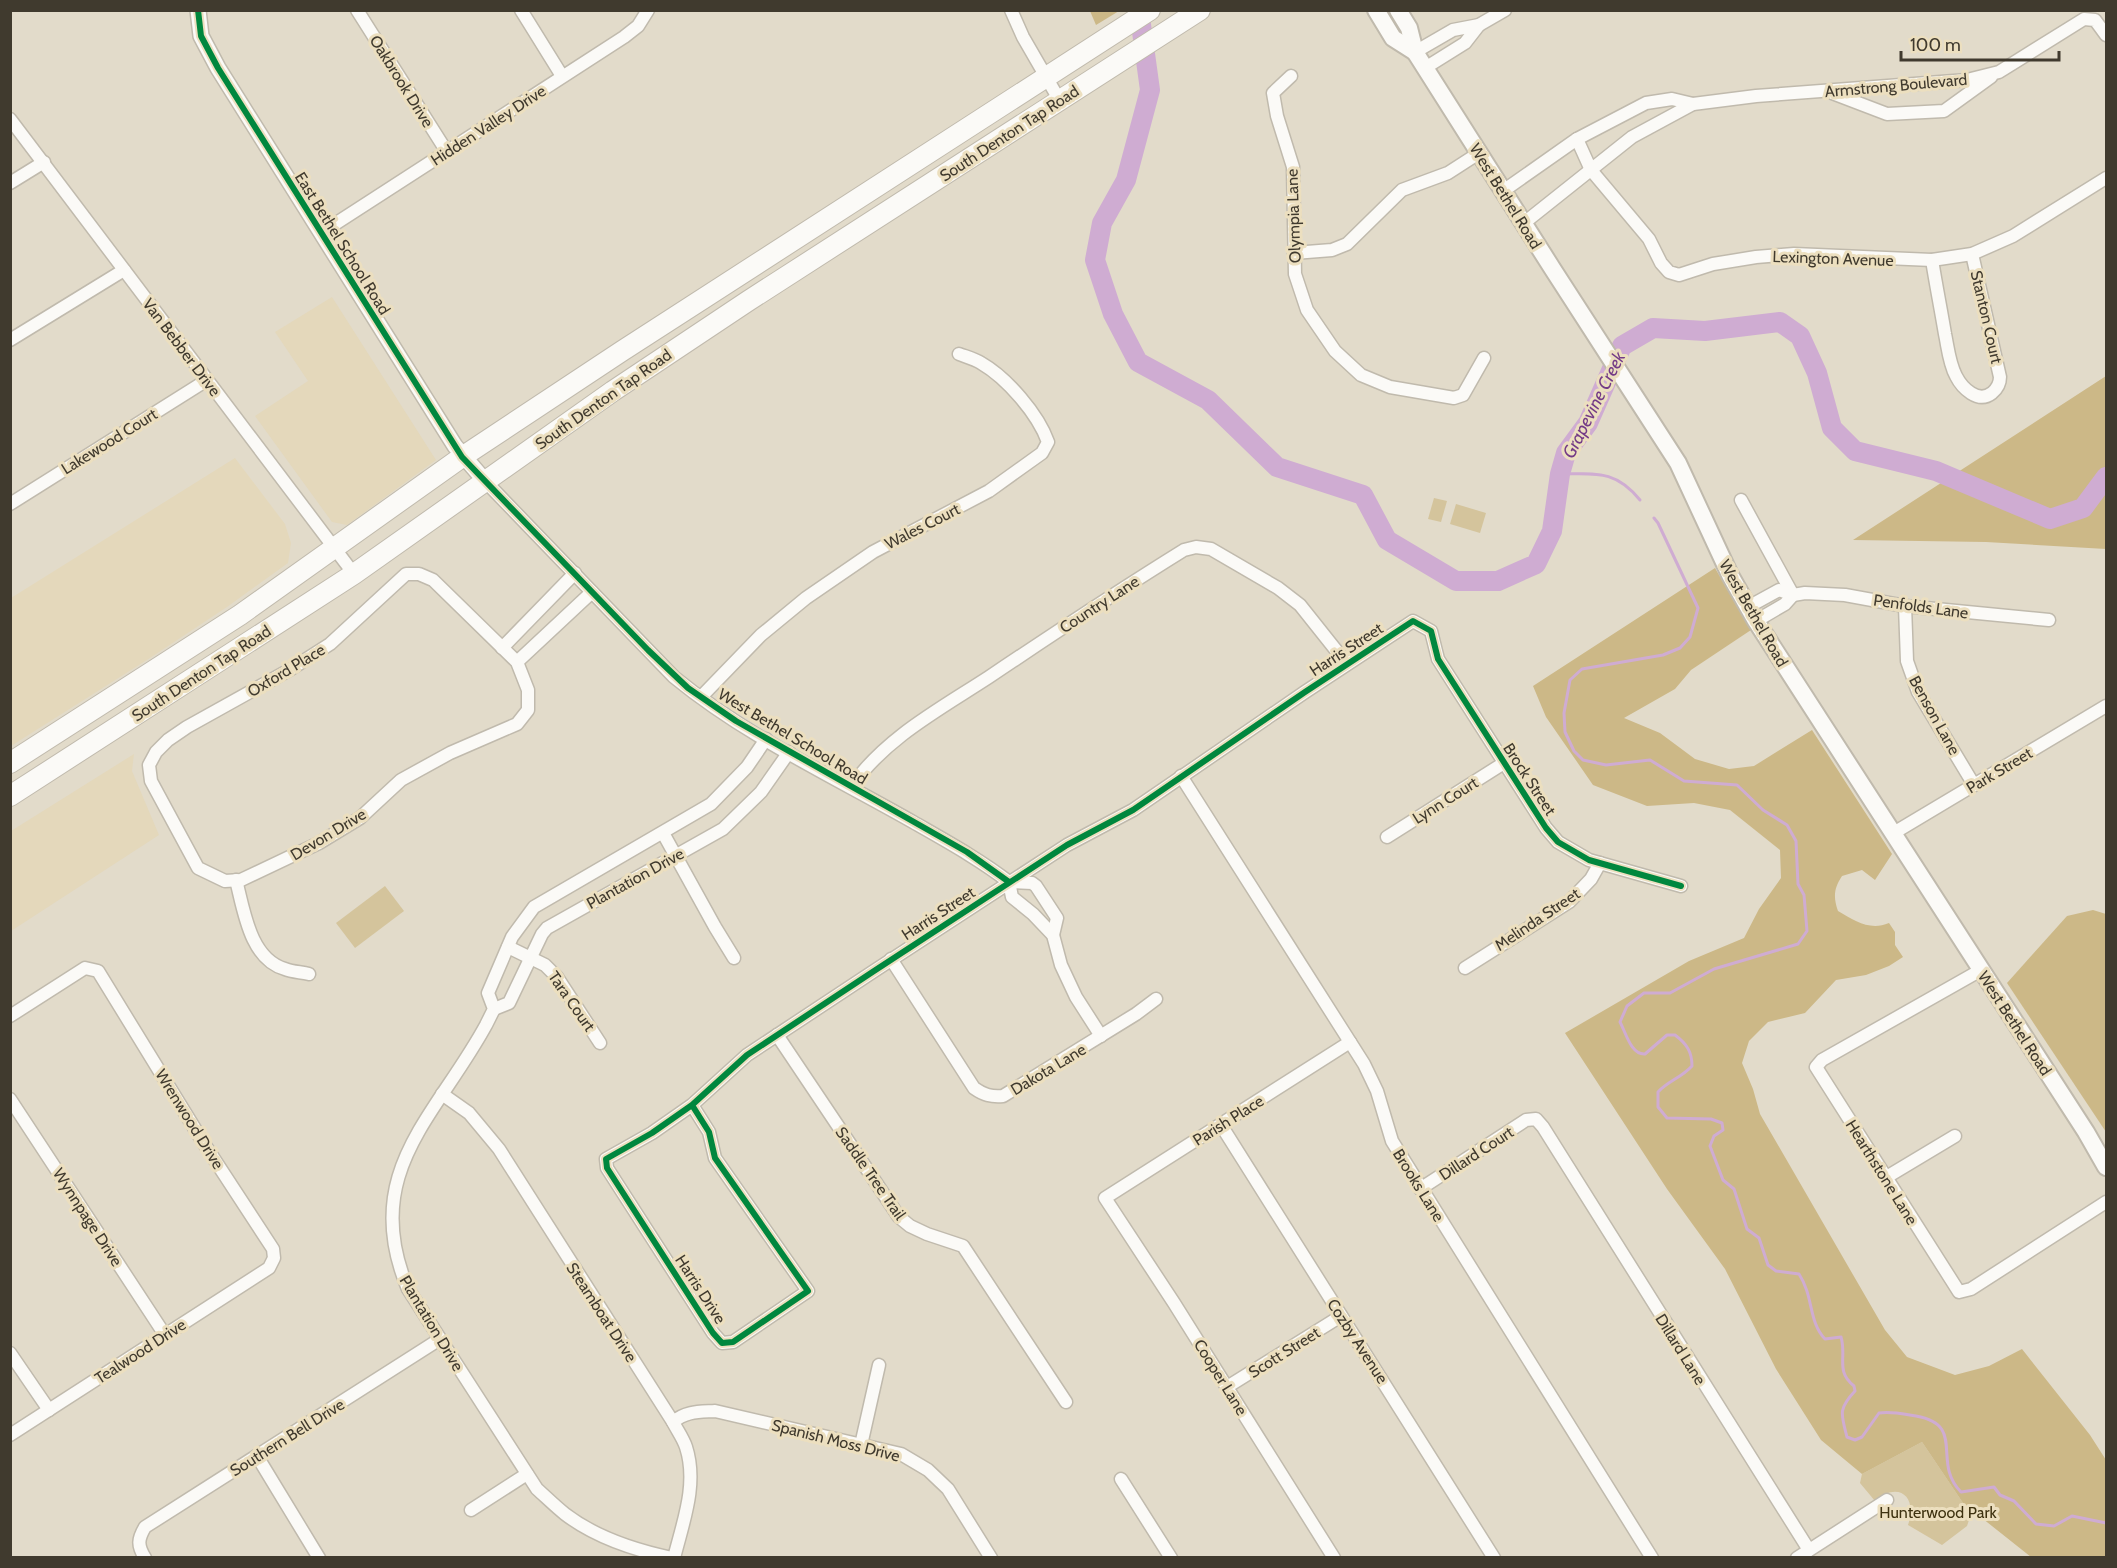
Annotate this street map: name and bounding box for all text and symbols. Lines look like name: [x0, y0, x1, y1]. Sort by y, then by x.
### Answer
scale bar: [1901, 24, 2058, 62]
street label: Oakbrook Drive: [366, 32, 437, 131]
text: 100 m: [1910, 34, 1961, 56]
street label: Armstrong Boulevard: [1824, 70, 1968, 101]
street label: Hidden Valley Drive: [427, 81, 549, 170]
street label: South Denton Tap Road: [936, 81, 1082, 185]
street label: West Bethel Road: [1466, 140, 1546, 252]
street label: East Bethel School Road: [291, 168, 394, 318]
street label: Olympia Lane: [1282, 168, 1305, 263]
street label: Lexington Avenue: [1772, 247, 1894, 270]
street label: Stanton Court: [1967, 269, 2007, 366]
street label: Van Bebber Drive: [139, 295, 225, 400]
street label: South Denton Tap Road: [532, 345, 675, 454]
water label: Grapevine Creek: [1558, 347, 1631, 462]
street label: Lakewood Court: [58, 404, 161, 479]
street label: Wales Court: [882, 499, 963, 553]
street label: West Bethel Road: [1715, 556, 1792, 670]
street label: Country Lane: [1056, 572, 1142, 637]
street label: Penfolds Lane: [1872, 590, 1970, 623]
street label: Harris Street: [1306, 618, 1387, 680]
street label: South Denton Tap Road: [128, 621, 274, 725]
street label: Oxford Place: [244, 640, 328, 701]
street label: Benson Lane: [1905, 672, 1964, 758]
street label: West Bethel School Road: [715, 684, 871, 789]
street label: Brock Street: [1499, 740, 1560, 819]
street label: Park Street: [1963, 743, 2036, 798]
street label: Lynn Court: [1409, 773, 1482, 828]
street label: Devon Drive: [287, 804, 369, 864]
street label: Plantation Drive: [583, 844, 687, 913]
street label: Harris Street: [898, 882, 979, 944]
street label: Melinda Street: [1491, 884, 1584, 955]
street label: Tara Court: [544, 968, 599, 1035]
street label: West Bethel Road: [1974, 968, 2055, 1079]
street label: Dakota Lane: [1007, 1040, 1089, 1099]
street label: Wrenwood Drive: [151, 1066, 228, 1173]
street label: Parish Place: [1189, 1091, 1267, 1150]
street label: Hearthstone Lane: [1842, 1116, 1922, 1228]
street label: Dillard Court: [1436, 1122, 1517, 1184]
street label: Saddle Tree Trail: [832, 1123, 910, 1224]
street label: Brooks Lane: [1389, 1145, 1448, 1225]
street label: Wynnpage Drive: [49, 1165, 126, 1270]
street label: Harris Drive: [671, 1251, 730, 1327]
street label: Steamboat Drive: [562, 1259, 641, 1365]
street label: Plantation Drive: [396, 1272, 468, 1375]
street label: Cozby Avenue: [1323, 1295, 1392, 1387]
street label: Dillard Lane: [1651, 1310, 1710, 1388]
street label: Tealwood Drive: [91, 1315, 189, 1388]
street label: Scott Street: [1245, 1323, 1324, 1382]
street label: Cooper Lane: [1190, 1336, 1251, 1419]
street label: Southern Bell Drive: [227, 1395, 348, 1480]
street label: Spanish Moss Drive: [770, 1415, 902, 1466]
park label: Hunterwood Park: [1879, 1503, 1997, 1522]

